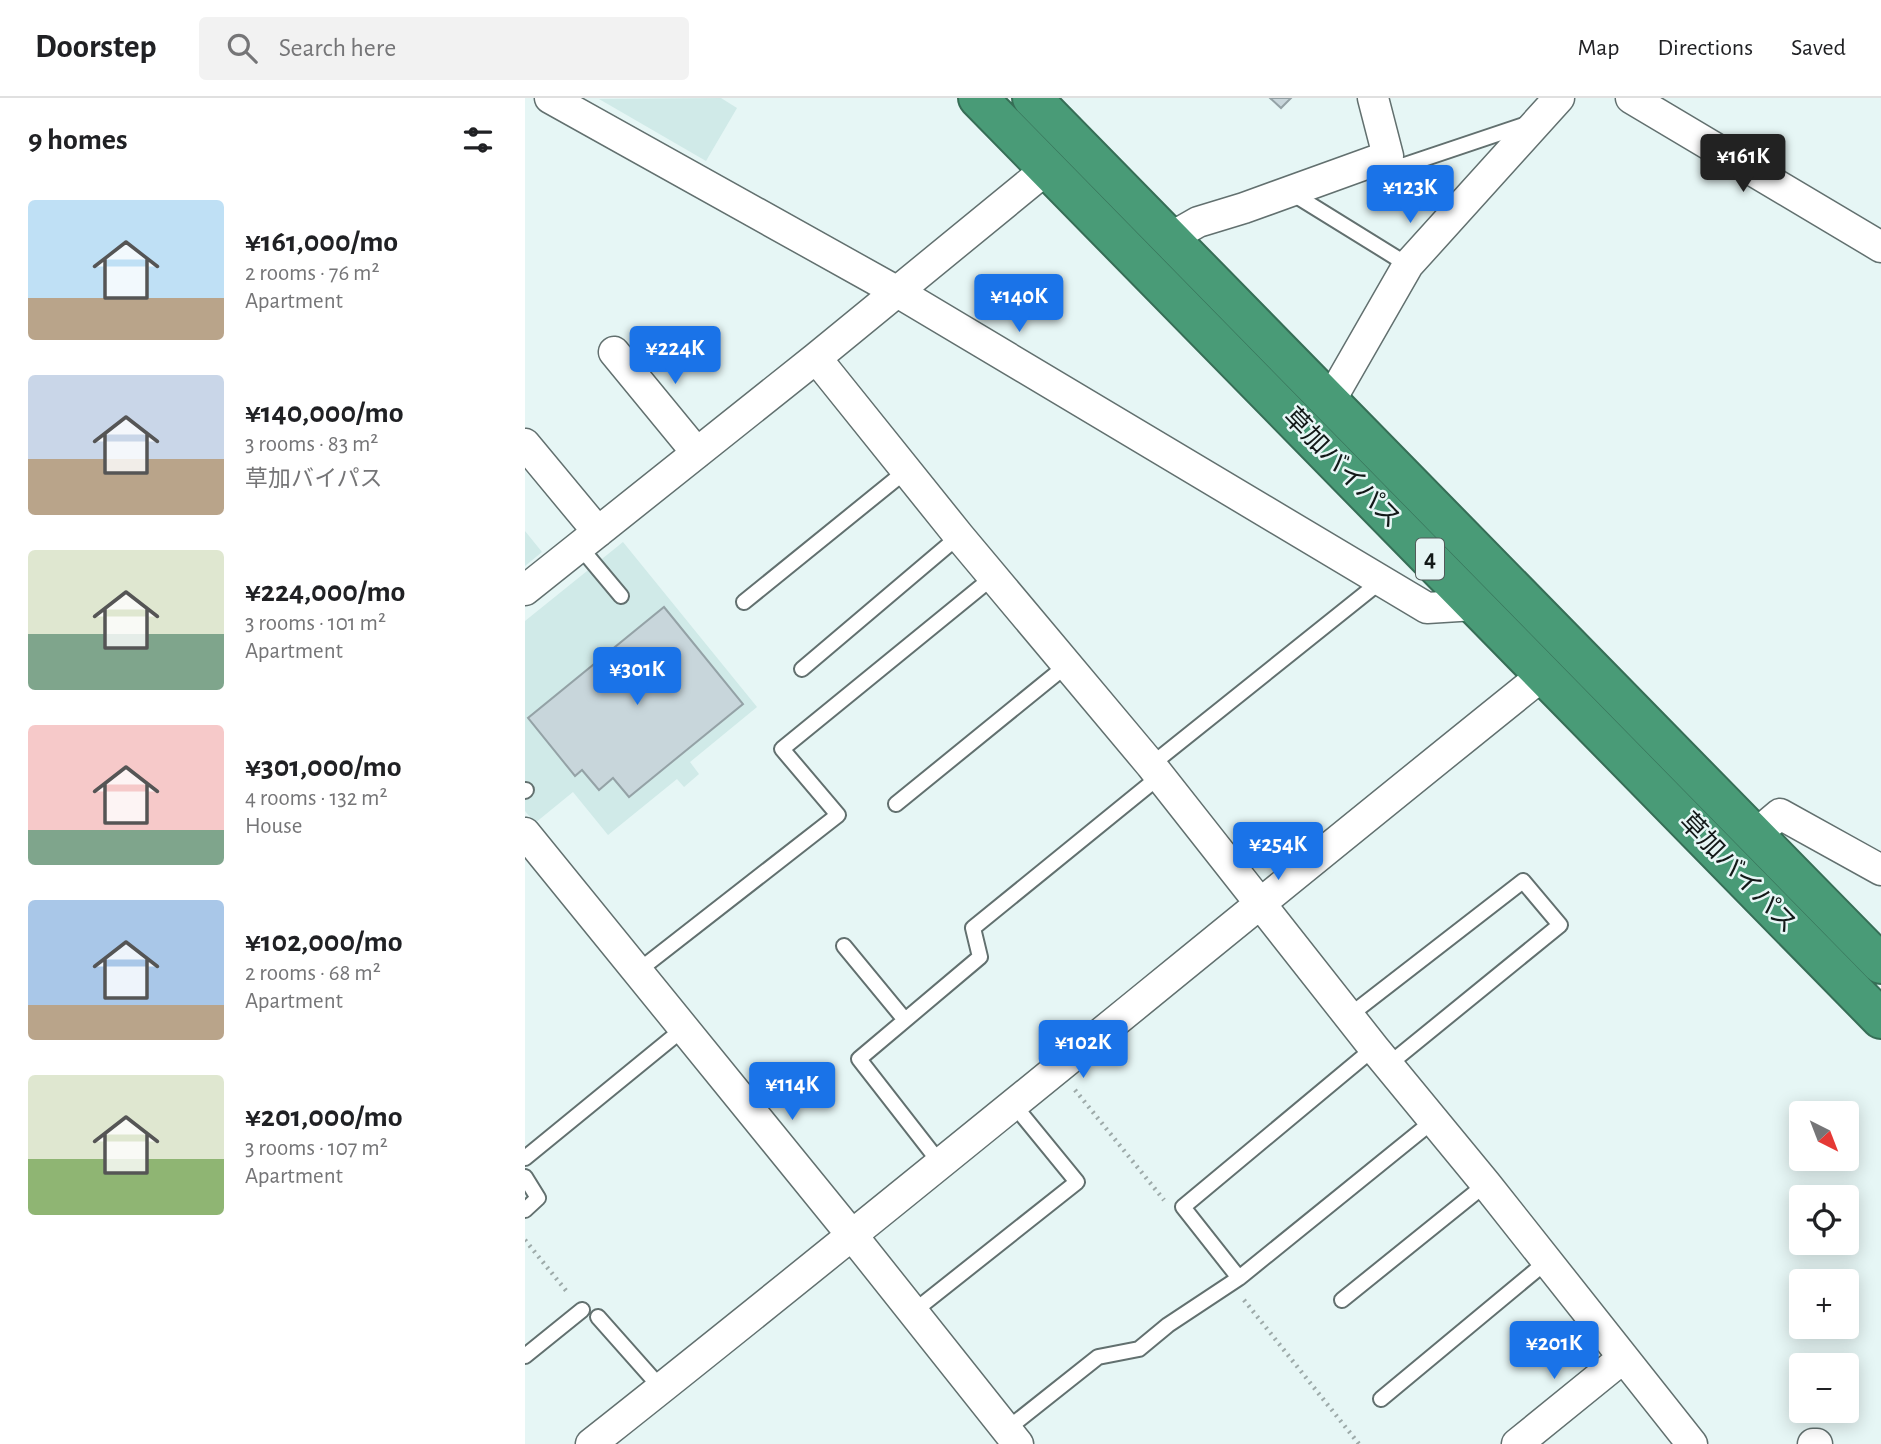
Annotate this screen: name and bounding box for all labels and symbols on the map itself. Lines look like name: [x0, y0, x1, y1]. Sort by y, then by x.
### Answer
pin: ¥161K: [1694, 134, 1792, 194]
pin: ¥123K: [1361, 166, 1459, 225]
pin: ¥140K: [970, 274, 1068, 334]
pin: ¥224K: [626, 327, 724, 386]
street label: 草加バイパス: [1279, 402, 1406, 533]
road number: 4: [1416, 538, 1444, 580]
pin: ¥301K: [588, 648, 686, 707]
street label: 草加バイパス: [1675, 807, 1802, 938]
pin: ¥254K: [1229, 822, 1327, 882]
pin: ¥102K: [1034, 1020, 1132, 1080]
pin: ¥114K: [743, 1062, 841, 1122]
north arrow: [1789, 1101, 1859, 1171]
pin: ¥201K: [1505, 1322, 1603, 1381]

